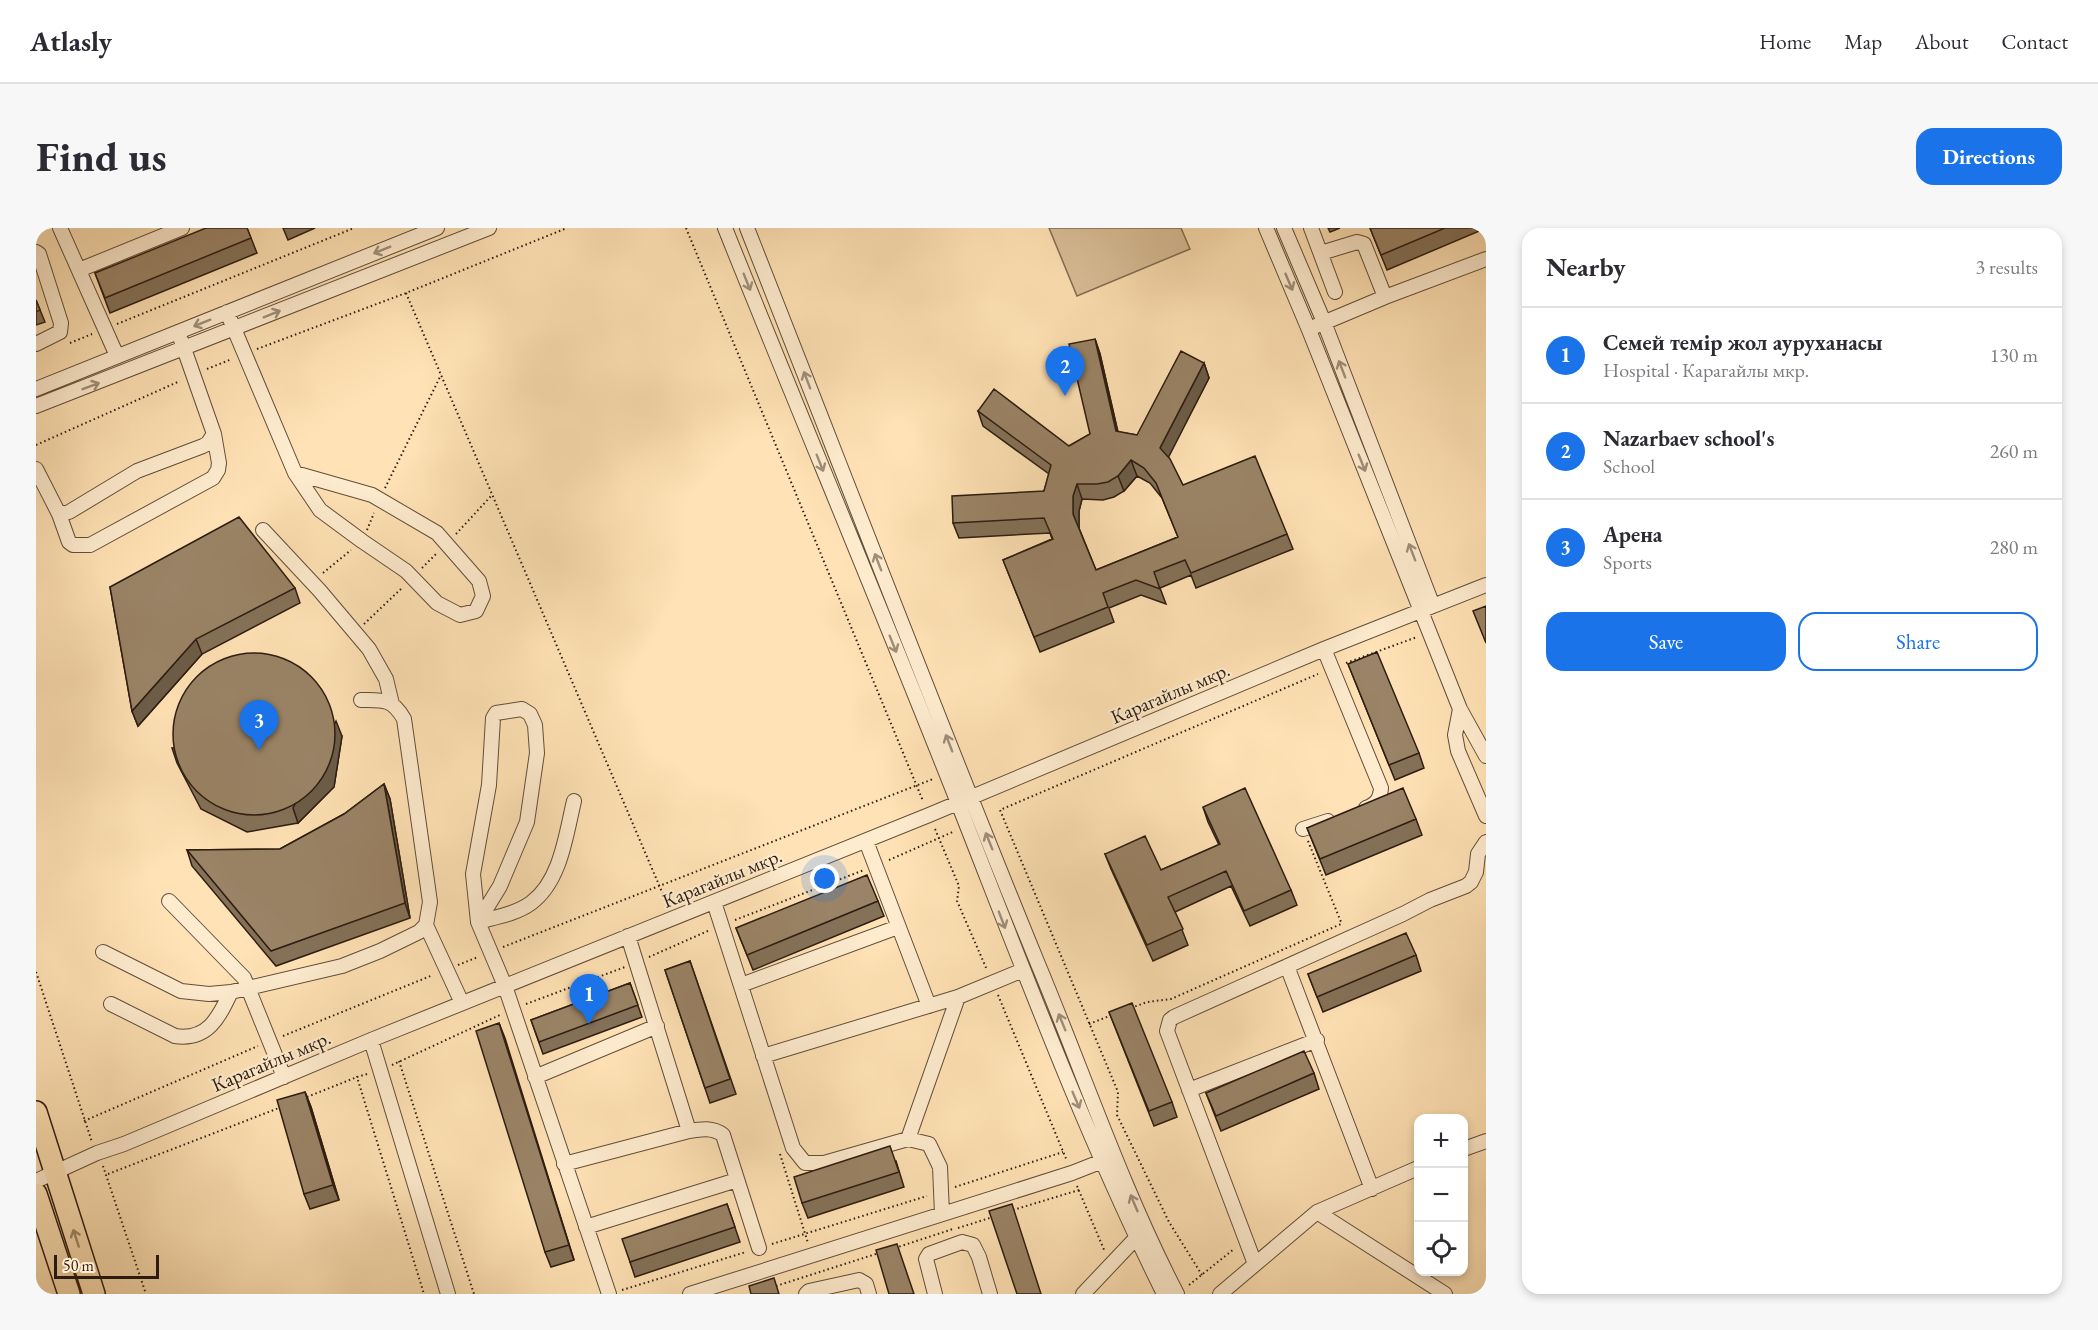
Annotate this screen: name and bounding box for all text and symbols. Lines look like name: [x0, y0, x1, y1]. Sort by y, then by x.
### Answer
text: Atlasly: [30, 23, 112, 59]
text: Home: [1759, 28, 1811, 55]
text: Map: [1844, 28, 1882, 55]
text: About: [1915, 28, 1968, 55]
text: Contact: [2001, 28, 2068, 55]
button: Directions: [1916, 128, 2062, 185]
text: Find us: [36, 129, 167, 184]
one-way arrow: [374, 245, 392, 256]
text: Nearby: [1546, 250, 1626, 284]
text: 3 results: [1975, 254, 2038, 280]
one-way arrow: [1284, 272, 1295, 291]
one-way arrow: [742, 273, 753, 291]
one-way arrow: [262, 308, 281, 319]
one-way arrow: [193, 318, 211, 329]
text: Семей темір жол ауруханасы: [1603, 328, 1883, 357]
text: 1: [1560, 342, 1571, 368]
text: 130 m: [1990, 342, 2038, 368]
pin: 2: [1046, 346, 1084, 396]
text: Hospital · Карагайлы мкр.: [1603, 357, 1809, 383]
one-way arrow: [1336, 361, 1347, 379]
one-way arrow: [801, 371, 812, 390]
one-way arrow: [81, 379, 100, 390]
text: Nazarbaev school's: [1603, 424, 1775, 453]
text: 2: [1560, 438, 1571, 464]
text: 260 m: [1990, 438, 2038, 464]
one-way arrow: [815, 453, 826, 472]
one-way arrow: [1357, 453, 1368, 471]
text: School: [1603, 453, 1655, 479]
text: Арена: [1603, 520, 1663, 549]
text: 3: [1560, 534, 1571, 560]
text: 280 m: [1990, 534, 2038, 560]
one-way arrow: [1405, 543, 1416, 561]
text: Sports: [1603, 549, 1652, 575]
one-way arrow: [872, 553, 883, 571]
button: Save: [1546, 612, 1786, 671]
button: Share: [1798, 612, 2038, 671]
one-way arrow: [888, 634, 899, 653]
street label: Карагайлы мкр.: [1106, 656, 1234, 730]
pin: 3: [240, 700, 278, 750]
one-way arrow: [943, 734, 954, 753]
one-way arrow: [983, 833, 994, 851]
street label: Карагайлы мкр.: [658, 842, 786, 914]
your location: [810, 864, 839, 893]
one-way arrow: [998, 910, 1009, 929]
pin: 1: [570, 974, 608, 1024]
one-way arrow: [1056, 1013, 1067, 1032]
street label: Карагайлы мкр.: [207, 1024, 335, 1098]
one-way arrow: [1071, 1091, 1082, 1109]
map controls: [1414, 1114, 1468, 1276]
button: +: [1414, 1114, 1468, 1168]
button: −: [1414, 1168, 1468, 1222]
one-way arrow: [1128, 1195, 1139, 1213]
button: locate: [1414, 1222, 1468, 1276]
one-way arrow: [70, 1229, 81, 1248]
scale bar: [54, 1252, 159, 1280]
text: 50 m: [63, 1255, 94, 1276]

